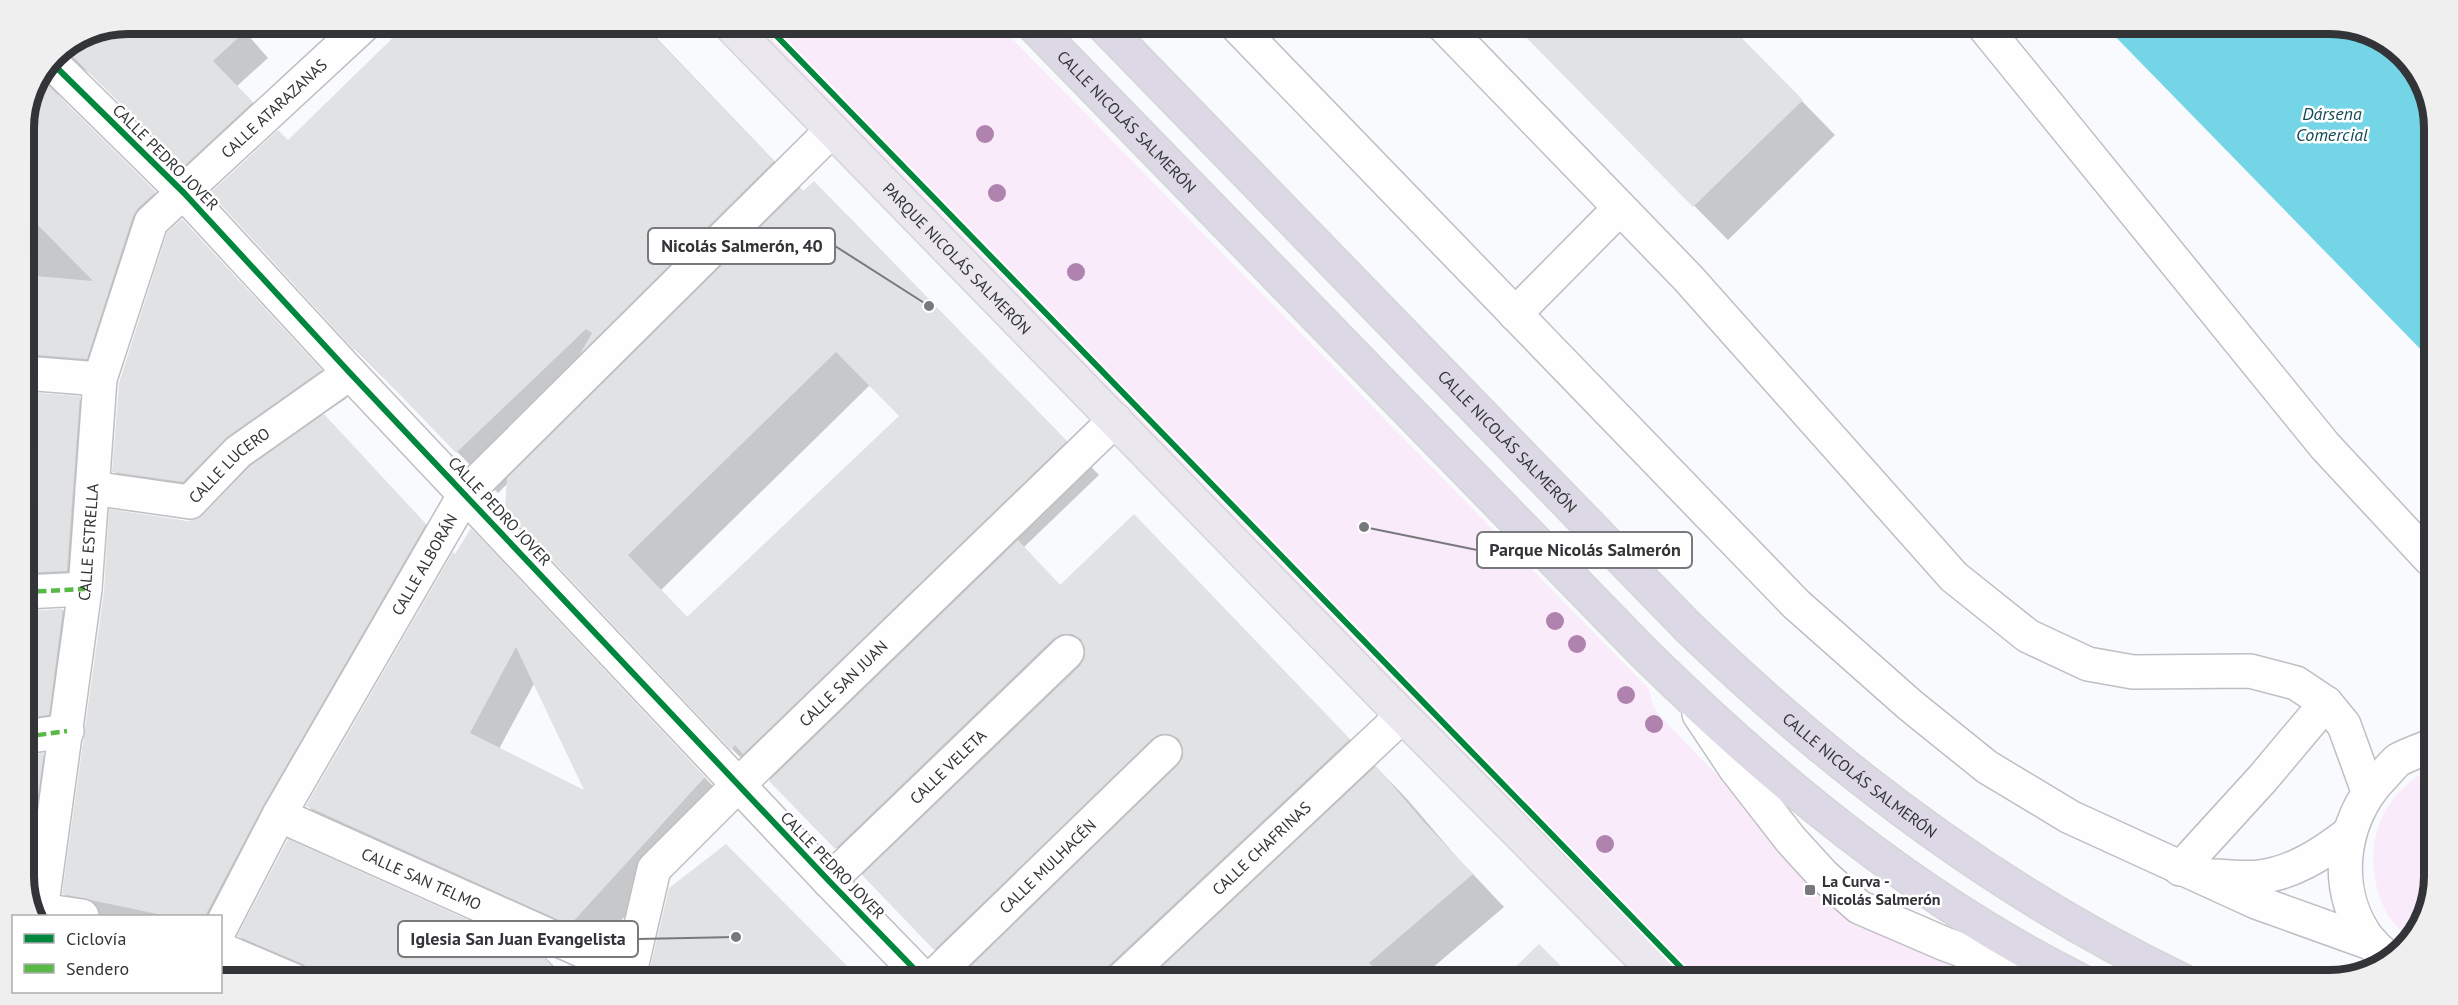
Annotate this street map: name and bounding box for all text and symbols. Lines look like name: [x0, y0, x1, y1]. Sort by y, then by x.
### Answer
street label: CALLE NICOLÁS SALMERÓN: [1053, 46, 1201, 197]
street label: CALLE ATARAZANAS: [217, 54, 331, 162]
street label: CALLE PEDRO JOVER: [109, 100, 223, 214]
water label: Dársena Comercial: [2296, 102, 2368, 146]
street label: PARQUE NICOLÁS SALMERÓN: [879, 178, 1035, 338]
callout: Nicolás Salmerón, 40: [648, 228, 835, 264]
text: Nicolás Salmerón, 40: [661, 234, 823, 257]
street label: CALLE NICOLÁS SALMERÓN: [1434, 366, 1581, 517]
street label: CALLE LUCERO: [184, 423, 274, 507]
street label: CALLE PEDRO JOVER: [444, 452, 556, 570]
street label: CALLE ESTRELLA: [73, 482, 103, 602]
street label: CALLE ALBORÁN: [387, 510, 461, 619]
callout: Parque Nicolás Salmerón: [1477, 532, 1692, 568]
text: Parque Nicolás Salmerón: [1489, 538, 1681, 561]
street label: CALLE SAN JUAN: [795, 636, 892, 731]
street label: CALLE NICOLÁS SALMERÓN: [1779, 708, 1941, 842]
street label: CALLE VELETA: [905, 725, 991, 808]
street label: CALLE CHAFRINAS: [1208, 797, 1315, 899]
street label: CALLE PEDRO JOVER: [777, 807, 889, 923]
street label: CALLE MULHACÉN: [995, 815, 1100, 918]
street label: CALLE SAN TELMO: [358, 843, 485, 914]
place label: La Curva - Nicolás Salmerón: [1822, 871, 1941, 909]
marker: La Curva - Nicolás Salmerón: [1803, 883, 1817, 897]
legend: [12, 915, 222, 993]
callout: Iglesia San Juan Evangelista: [398, 921, 638, 957]
text: Ciclovía: [66, 927, 126, 950]
text: Iglesia San Juan Evangelista: [410, 927, 626, 950]
text: Sendero: [66, 957, 129, 980]

